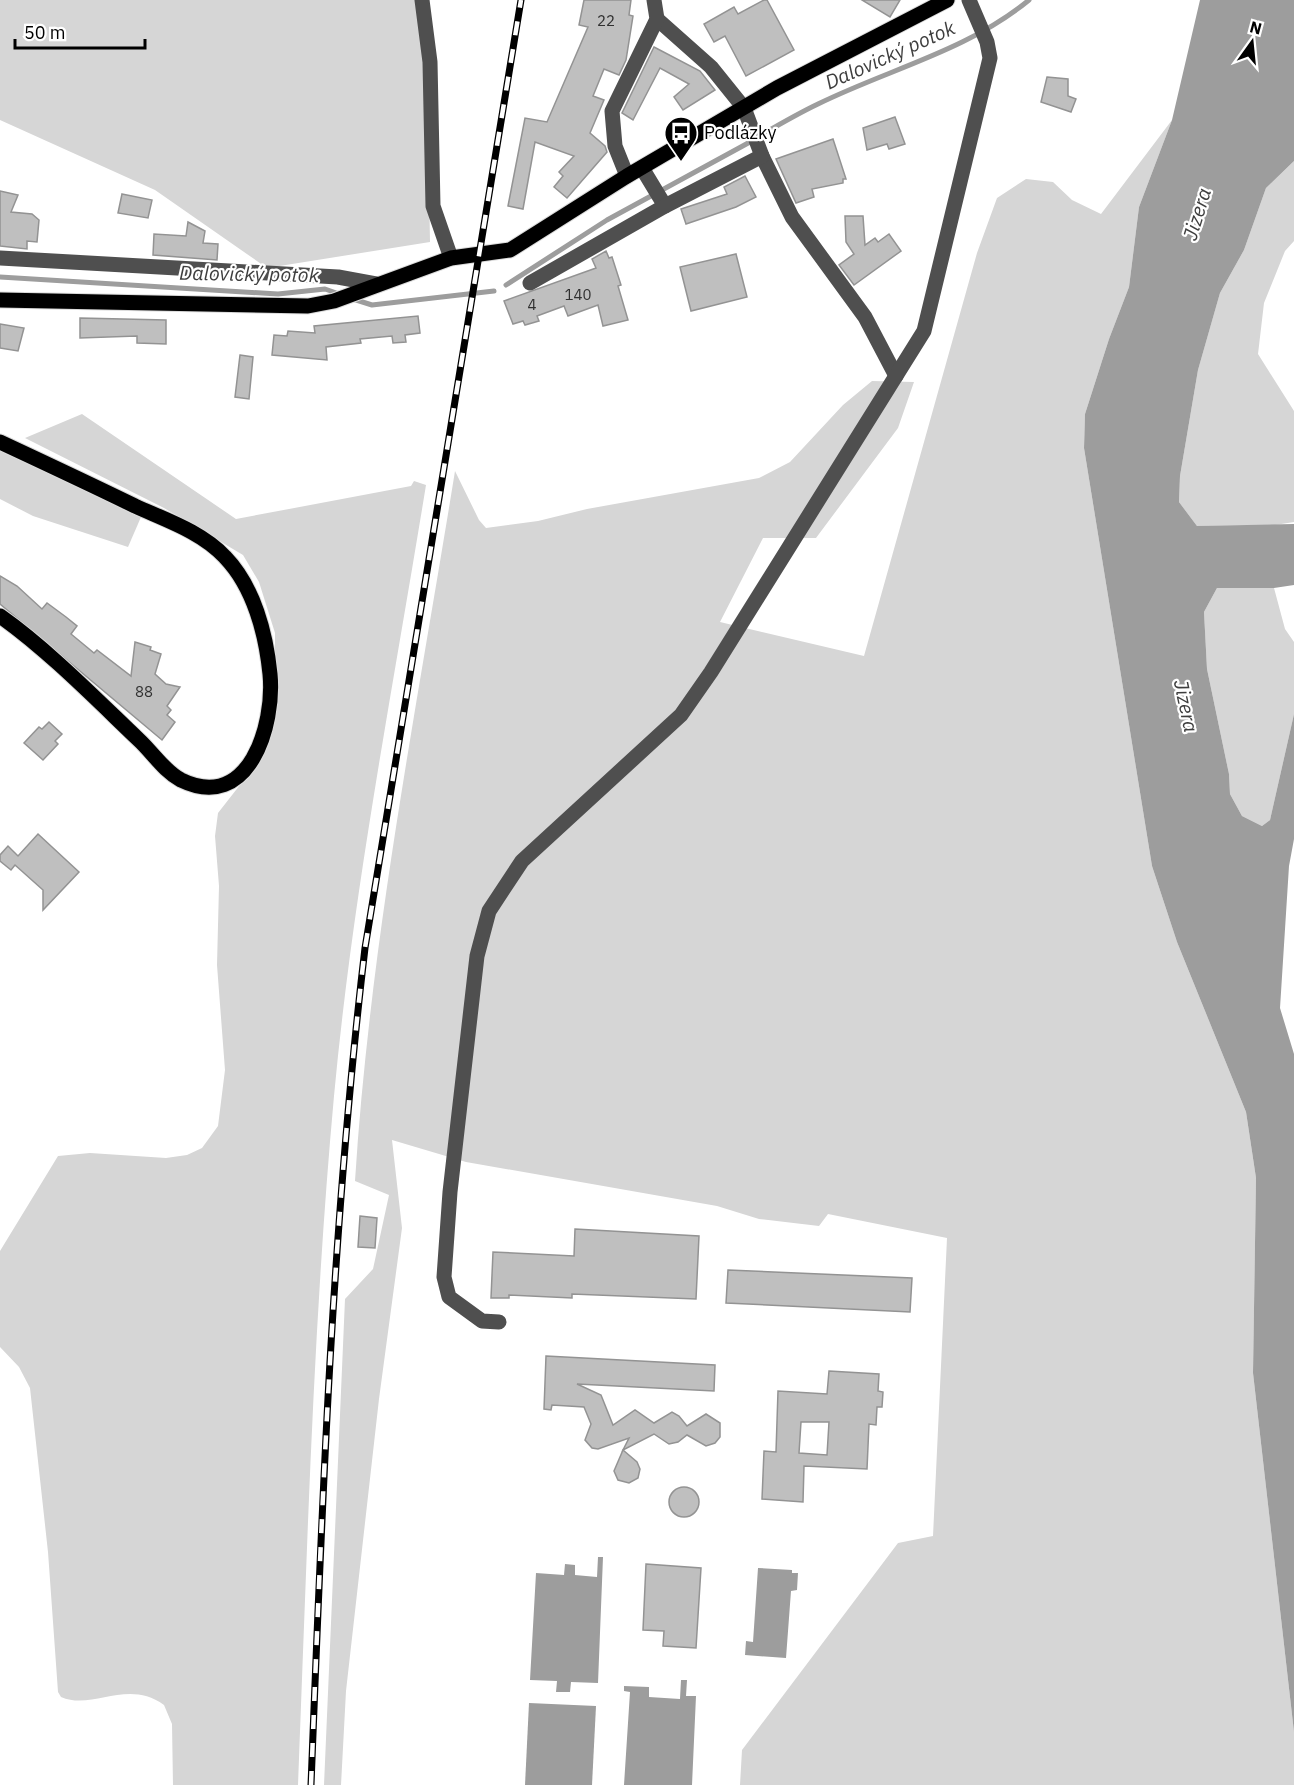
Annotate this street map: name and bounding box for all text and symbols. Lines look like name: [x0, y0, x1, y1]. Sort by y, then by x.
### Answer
house number: 22: [597, 11, 615, 30]
scale bar: [15, 12, 146, 50]
north arrow: [1222, 12, 1282, 72]
water label: Dalovický potok: [820, 13, 960, 95]
text: N: [1248, 16, 1264, 39]
text: 50 m: [24, 21, 66, 44]
bus stop icon: Podlázky: [663, 115, 699, 162]
place label: Podlázky: [704, 121, 776, 144]
water label: Jizera: [1176, 185, 1217, 243]
water label: Dalovický potok: [179, 259, 320, 288]
house number: 140: [564, 285, 592, 304]
house number: 4: [527, 295, 537, 314]
water label: Jizera: [1168, 677, 1205, 735]
house number: 88: [135, 682, 153, 701]

